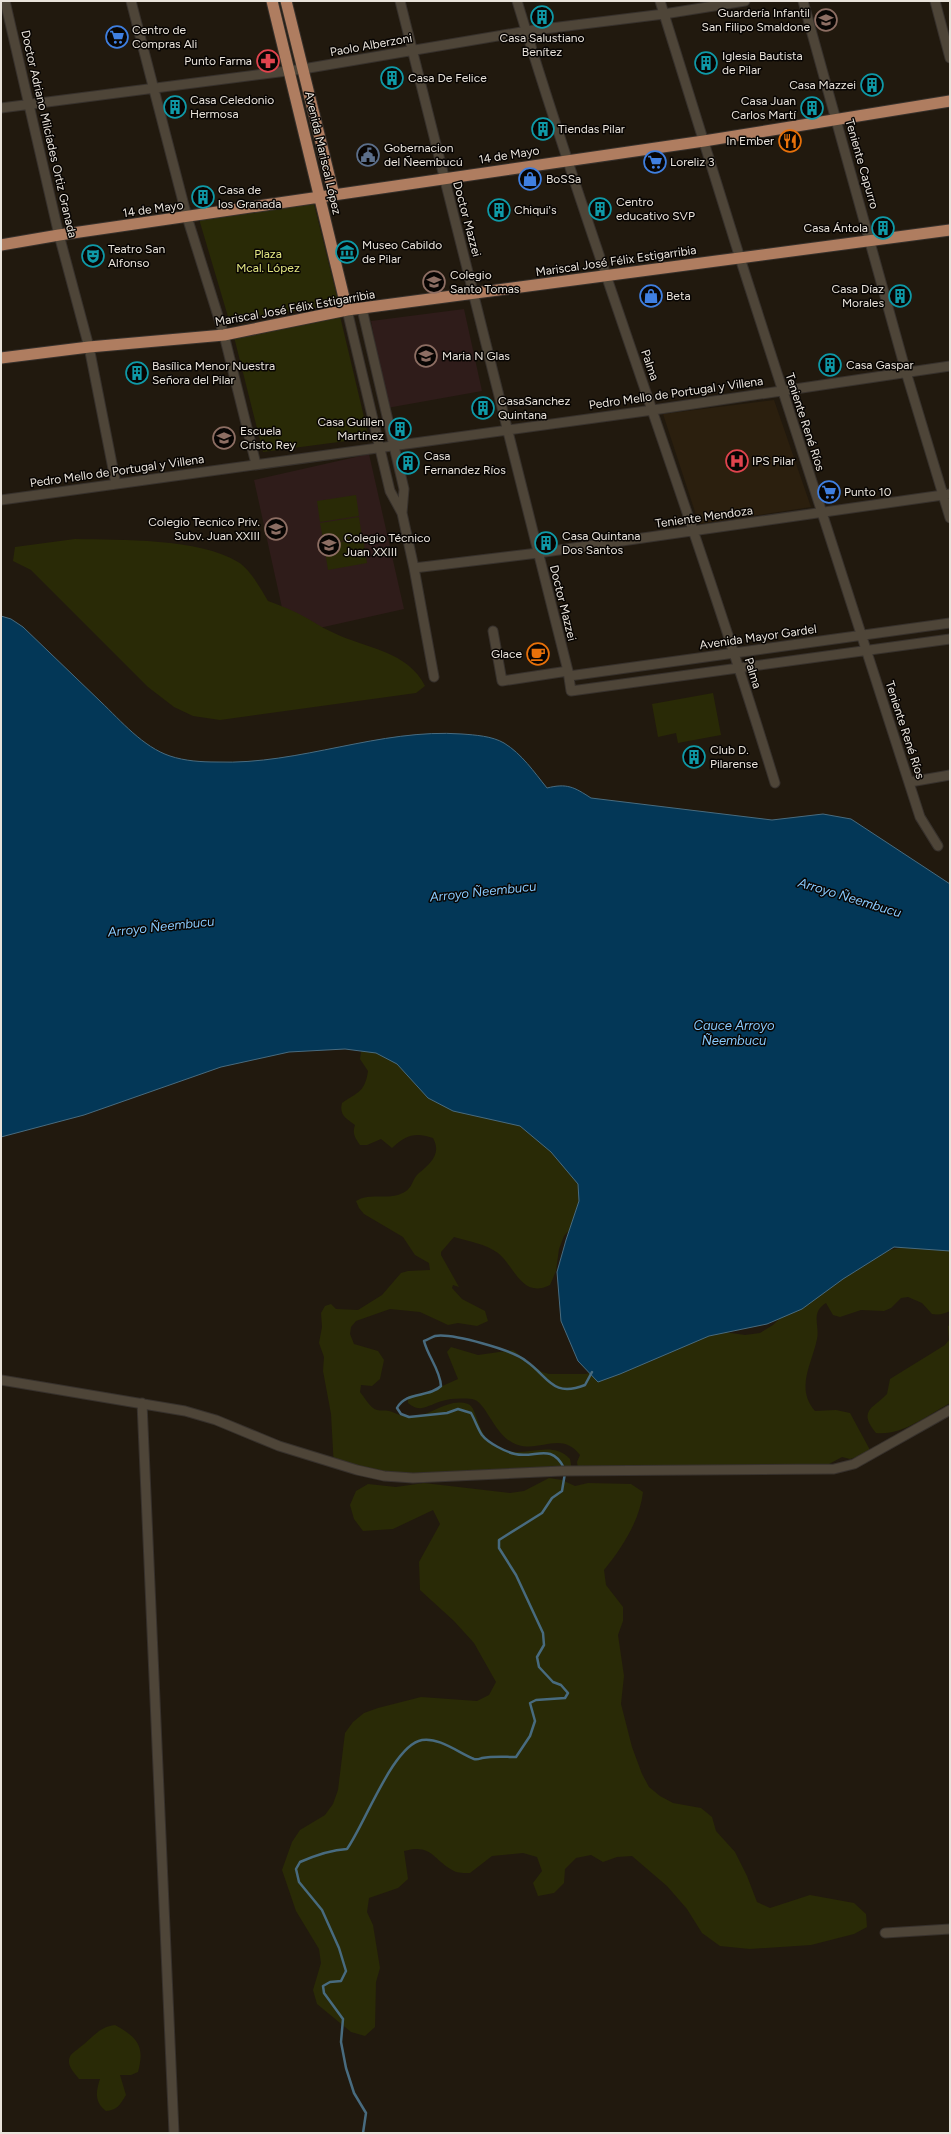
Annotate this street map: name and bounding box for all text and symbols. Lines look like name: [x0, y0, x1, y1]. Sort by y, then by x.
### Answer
building icon: Casa Salustiano Benítez: [529, 4, 555, 30]
place label: Guardería Infantil San Filipo Smaldone: [702, 6, 810, 34]
school or university icon: Guardería Infantil San Filipo Smaldone: [813, 7, 839, 33]
place label: Centro de Compras Ali: [132, 23, 197, 51]
supermarket icon: Centro de Compras Ali: [104, 24, 130, 50]
street label: Doctor Adriano Milcíades Ortiz Granada: [18, 29, 80, 239]
street label: Paolo Alberzoni: [329, 31, 413, 59]
place label: Casa Salustiano Benítez: [500, 31, 585, 59]
pharmacy icon: Punto Farma: [255, 48, 281, 74]
place label: Iglesia Bautista de Pilar: [722, 49, 803, 77]
building icon: Iglesia Bautista de Pilar: [693, 50, 719, 76]
place label: Punto Farma: [184, 54, 252, 68]
building icon: Casa De Felice: [379, 65, 405, 91]
place label: Casa De Felice: [408, 71, 487, 85]
building icon: Casa Mazzei: [859, 72, 885, 98]
place label: Casa Mazzei: [789, 78, 856, 92]
street label: Avenida Mariscal López: [302, 90, 344, 216]
place label: Casa Celedonio Hermosa: [190, 93, 274, 121]
building icon: Casa Celedonio Hermosa: [162, 94, 188, 120]
place label: Casa Juan Carlos Martí: [731, 94, 797, 122]
building icon: Casa Juan Carlos Martí: [799, 95, 825, 121]
building icon: Tiendas Pilar: [530, 116, 556, 142]
street label: Teniente Capurro: [842, 117, 882, 211]
place label: Tiendas Pilar: [558, 122, 625, 136]
restaurant icon: In Ember: [777, 128, 803, 154]
place label: In Ember: [726, 134, 774, 148]
place label: Gobernacion del Ñeembucú: [384, 141, 463, 169]
public building icon: Gobernacion del Ñeembucú: [355, 142, 381, 168]
street label: 14 de Mayo: [478, 143, 540, 167]
supermarket icon: Loreliz 3: [642, 149, 668, 175]
place label: Loreliz 3: [670, 155, 715, 169]
shop icon: BoSSa: [517, 166, 543, 192]
place label: BoSSa: [546, 172, 581, 186]
street label: Doctor Mazzei: [450, 180, 484, 258]
place label: Casa de los Granada: [218, 183, 281, 211]
building icon: Casa de los Granada: [190, 184, 216, 210]
place label: Centro educativo SVP: [616, 195, 695, 223]
building icon: Centro educativo SVP: [587, 196, 613, 222]
building icon: Chiqui's: [486, 197, 512, 223]
street label: 14 de Mayo: [122, 198, 184, 220]
place label: Chiqui's: [514, 203, 557, 217]
building icon: Casa Ántola: [870, 215, 896, 241]
place label: Casa Ántola: [804, 221, 868, 235]
place label: Museo Cabildo de Pilar: [362, 238, 442, 266]
museum icon: Museo Cabildo de Pilar: [334, 239, 360, 265]
place label: Teatro San Alfonso: [108, 242, 166, 270]
theatre icon: Teatro San Alfonso: [80, 243, 106, 269]
street label: Mariscal José Félix Estigarribia: [535, 243, 697, 279]
park label: Plaza Mcal. López: [236, 247, 300, 275]
place label: Colegio Santo Tomas: [450, 268, 520, 296]
school or university icon: Colegio Santo Tomas: [421, 269, 447, 295]
place label: Casa Díaz Morales: [831, 282, 884, 310]
shop icon: Beta: [638, 283, 664, 309]
building icon: Casa Díaz Morales: [887, 283, 913, 309]
street label: Mariscal José Félix Estigarribia: [214, 287, 376, 329]
place label: Beta: [666, 289, 691, 303]
school or university icon: Maria N Glas: [413, 343, 439, 369]
street label: Palma: [638, 348, 662, 382]
place label: Maria N Glas: [442, 349, 510, 363]
building icon: Casa Gaspar: [817, 352, 843, 378]
place label: Casa Gaspar: [846, 358, 914, 372]
place label: Basílica Menor Nuestra Señora del Pilar: [152, 359, 275, 387]
building icon: Basílica Menor Nuestra Señora del Pilar: [124, 360, 150, 386]
street label: Teniente René Ríos: [783, 371, 828, 473]
street label: Pedro Mello de Portugal y Villena: [588, 374, 764, 412]
place label: CasaSanchez Quintana: [498, 394, 570, 422]
building icon: CasaSanchez Quintana: [470, 395, 496, 421]
place label: Casa Guillen Martínez: [317, 415, 384, 443]
building icon: Casa Guillen Martínez: [387, 416, 413, 442]
place label: Escuela Cristo Rey: [240, 424, 296, 452]
school or university icon: Escuela Cristo Rey: [211, 425, 237, 451]
hospital icon: IPS Pilar: [724, 448, 750, 474]
place label: Casa Fernandez Ríos: [424, 449, 506, 477]
building icon: Casa Fernandez Ríos: [395, 450, 421, 476]
street label: Pedro Mello de Portugal y Villena: [29, 452, 205, 490]
place label: IPS Pilar: [752, 454, 795, 468]
supermarket icon: Punto 10: [816, 479, 842, 505]
place label: Punto 10: [844, 485, 892, 499]
street label: Teniente Mendoza: [654, 503, 754, 531]
place label: Colegio Tecnico Priv. Subv. Juan XXIII: [148, 515, 260, 543]
school or university icon: Colegio Tecnico Priv. Subv. Juan XXIII: [263, 516, 289, 542]
place label: Casa Quintana Dos Santos: [562, 529, 640, 557]
building icon: Casa Quintana Dos Santos: [533, 530, 559, 556]
place label: Colegio Técnico Juan XXIII: [344, 531, 430, 559]
school or university icon: Colegio Técnico Juan XXIII: [316, 532, 342, 558]
street label: Doctor Mazzei: [547, 564, 579, 642]
street label: Avenida Mayor Gardel: [699, 622, 817, 652]
cafe icon: Glace: [525, 641, 551, 667]
place label: Glace: [491, 647, 522, 661]
street label: Palma: [742, 656, 764, 690]
street label: Teniente René Ríos: [883, 679, 928, 781]
place label: Club D. Pilarense: [710, 743, 758, 771]
building icon: Club D. Pilarense: [681, 744, 707, 770]
water label: Arroyo Ñeembucu: [796, 874, 903, 920]
water label: Arroyo Ñeembucu: [428, 878, 537, 905]
water label: Arroyo Ñeembucu: [106, 913, 215, 940]
water label: Cauce Arroyo Ñeembucu: [694, 1018, 775, 1048]

